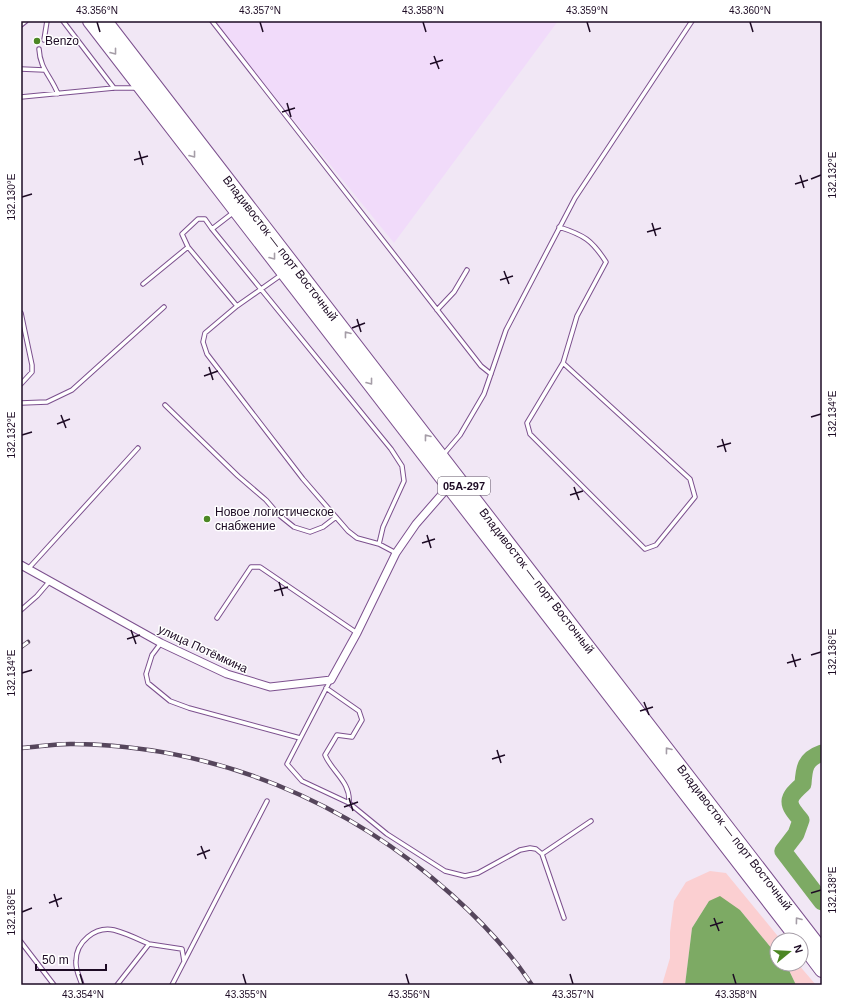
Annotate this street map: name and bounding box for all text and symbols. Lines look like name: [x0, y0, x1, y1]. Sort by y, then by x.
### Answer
text: 43.356°N: [76, 5, 118, 16]
text: 43.357°N: [239, 5, 281, 16]
text: 43.358°N: [402, 5, 444, 16]
text: 43.359°N: [566, 5, 608, 16]
text: 43.360°N: [729, 5, 771, 16]
place label: Benzo: [45, 34, 79, 48]
marker: Benzo: [32, 36, 42, 46]
one-way arrow: [109, 47, 116, 54]
one-way arrow: [189, 150, 196, 157]
text: 132.132°E: [827, 151, 838, 198]
text: 132.130°E: [6, 173, 17, 220]
street label: Владивосток — порт Восточный: [220, 173, 341, 324]
one-way arrow: [268, 253, 275, 260]
one-way arrow: [345, 331, 352, 338]
one-way arrow: [365, 378, 372, 385]
text: 132.134°E: [827, 390, 838, 437]
text: 132.132°E: [6, 411, 17, 458]
one-way arrow: [424, 434, 431, 441]
road number: 05А-297: [438, 477, 490, 495]
place label: Новое логистическое снабжение: [215, 505, 334, 533]
street label: Владивосток — порт Восточный: [476, 506, 597, 656]
marker: Новое логистическое снабжение: [202, 514, 212, 524]
street label: улица Потёмкина: [156, 622, 250, 676]
text: 132.136°E: [827, 628, 838, 675]
text: 132.134°E: [6, 649, 17, 696]
one-way arrow: [666, 748, 673, 755]
street label: Владивосток — порт Восточный: [674, 762, 795, 913]
text: 132.138°E: [827, 866, 838, 913]
text: 132.136°E: [6, 888, 17, 935]
one-way arrow: [796, 918, 803, 925]
north arrow: [769, 932, 809, 972]
text: N: [792, 943, 805, 955]
scale bar: [36, 946, 106, 972]
text: 50 m: [42, 953, 69, 967]
text: 43.354°N: [62, 989, 104, 1000]
text: 43.355°N: [225, 989, 267, 1000]
text: 43.356°N: [388, 989, 430, 1000]
text: 43.357°N: [552, 989, 594, 1000]
text: 43.358°N: [715, 989, 757, 1000]

